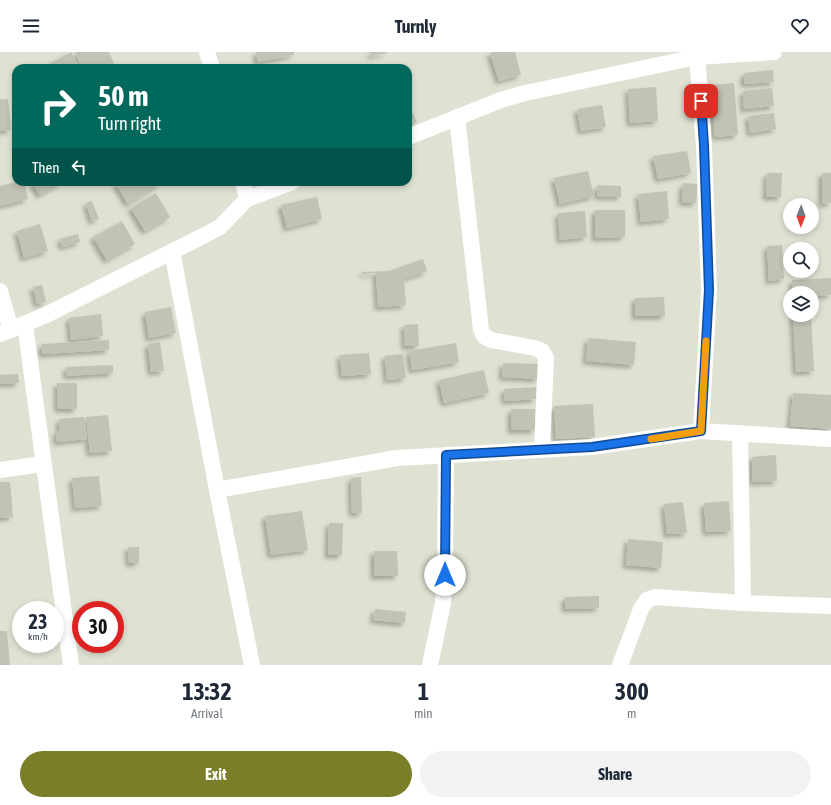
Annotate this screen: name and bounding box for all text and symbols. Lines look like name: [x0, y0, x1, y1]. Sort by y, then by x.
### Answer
icon: menu: [20, 15, 42, 37]
icon: heart: [789, 15, 811, 37]
text: Turnly: [395, 16, 436, 37]
icon: right: [32, 80, 84, 132]
text: 50 m: [98, 80, 148, 112]
pin: [684, 84, 718, 118]
icon: arrive: [690, 90, 712, 112]
text: Turn right: [98, 113, 161, 134]
icon: left: [68, 156, 90, 178]
text: Then: [32, 159, 60, 176]
north arrow: [783, 198, 819, 234]
map controls: [783, 198, 819, 322]
button: search: [783, 242, 819, 278]
button: layers: [783, 286, 819, 322]
position arrow: [424, 554, 466, 596]
speed limit sign: 30: [72, 601, 124, 653]
text: 23: [29, 610, 47, 633]
text: km/h: [28, 631, 48, 642]
text: 13:32: [182, 678, 232, 705]
text: 1: [418, 678, 429, 705]
text: 300: [615, 678, 649, 705]
text: Arrival: [191, 706, 223, 721]
text: min: [414, 706, 433, 721]
text: m: [627, 706, 636, 721]
button: Exit: [20, 751, 412, 797]
button: Share: [420, 751, 811, 797]

